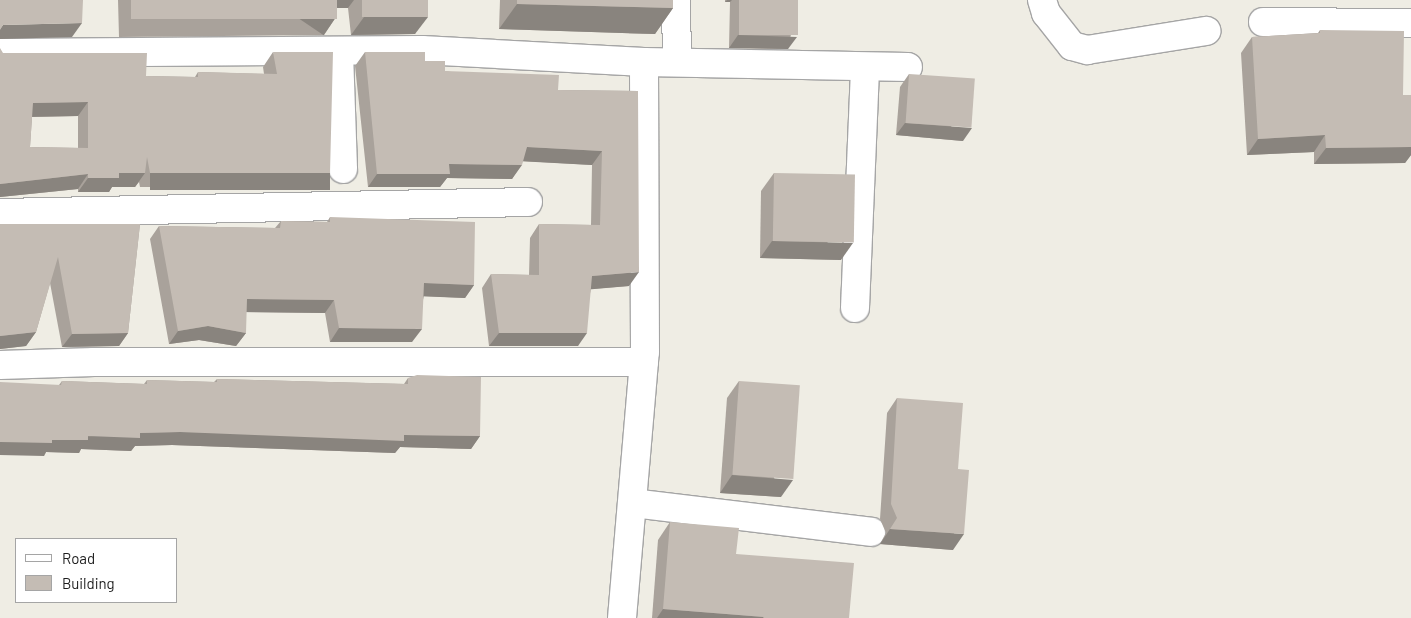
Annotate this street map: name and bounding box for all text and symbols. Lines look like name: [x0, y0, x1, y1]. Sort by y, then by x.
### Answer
legend: [15, 538, 178, 603]
text: Road: [62, 549, 95, 567]
text: Building: [62, 574, 115, 592]

